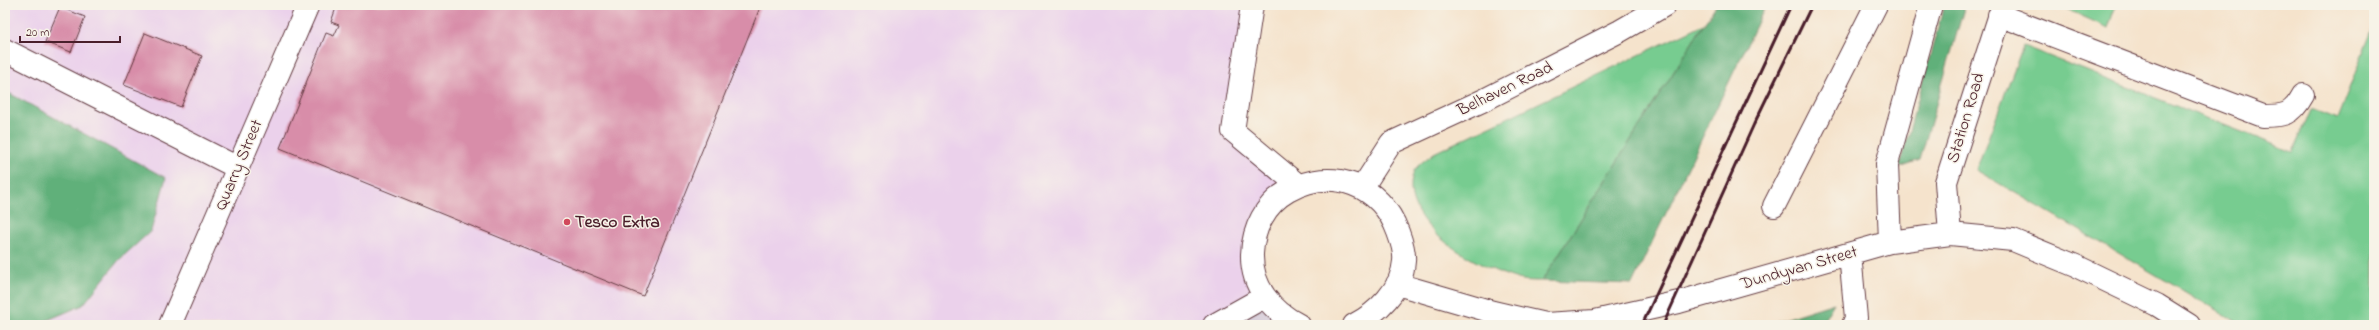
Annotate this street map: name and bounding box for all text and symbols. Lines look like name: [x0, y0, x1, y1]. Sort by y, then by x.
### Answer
scale bar: [20, 18, 120, 44]
text: 20 m: [26, 24, 49, 42]
street label: Belhaven Road: [1452, 55, 1557, 123]
street label: Station Road: [1940, 69, 1992, 166]
street label: Quarry Street: [209, 115, 270, 215]
place label: Tesco Extra: [575, 210, 660, 235]
marker: Tesco Extra: [562, 217, 572, 227]
street label: Dundyvan Street: [1737, 239, 1861, 298]

